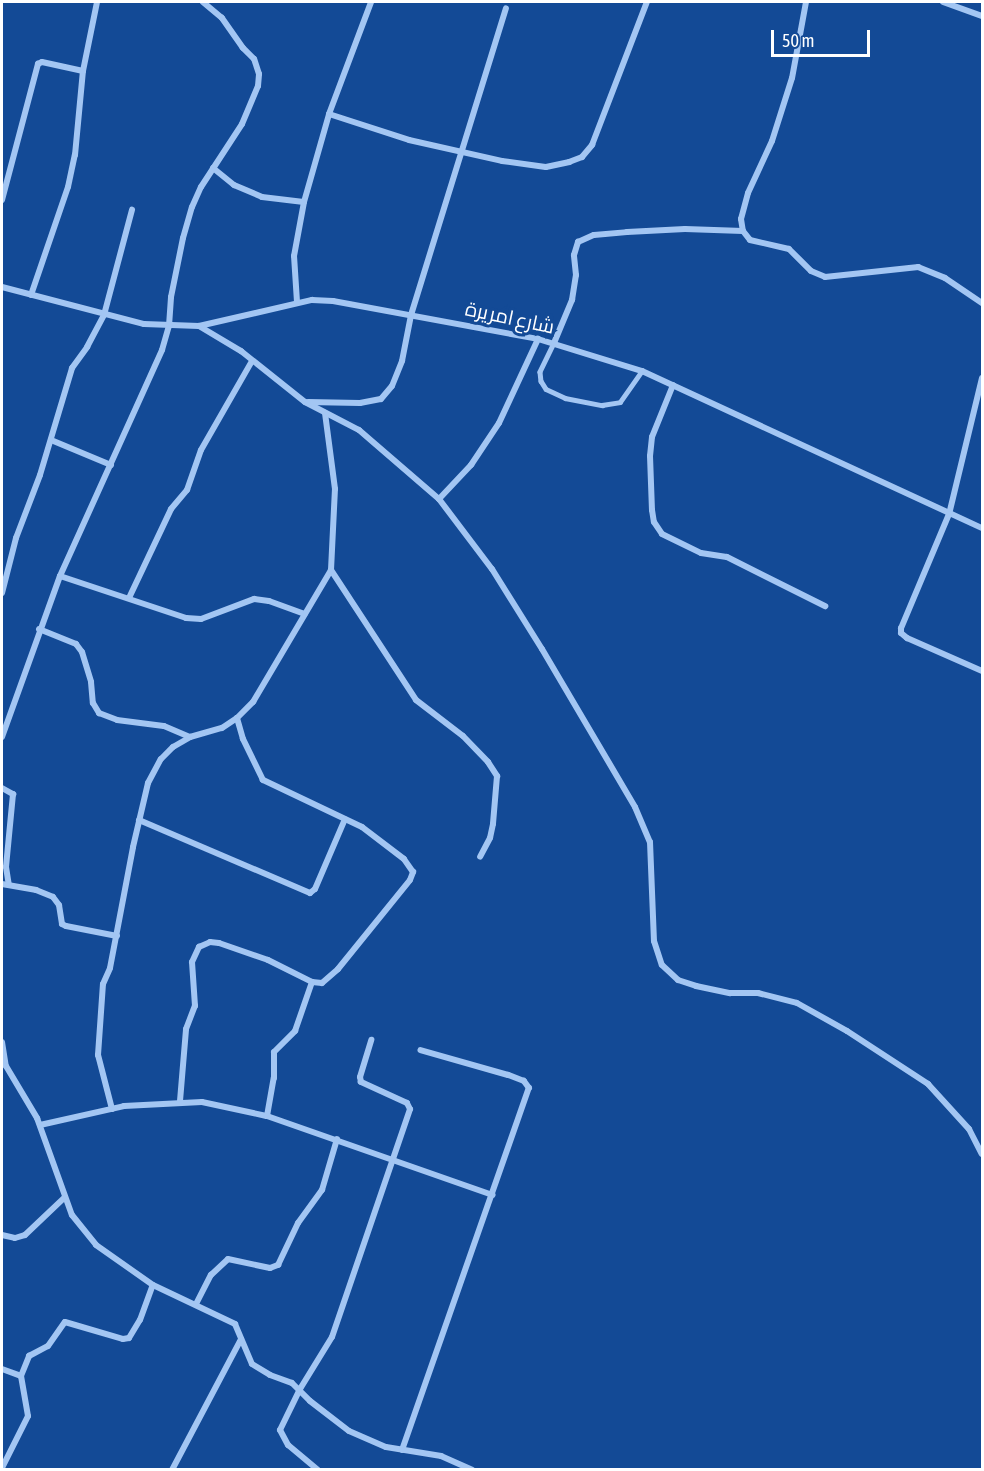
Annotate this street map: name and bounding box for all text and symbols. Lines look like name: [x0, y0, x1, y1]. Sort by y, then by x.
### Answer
scale bar: [774, 18, 873, 56]
text: 50 m: [782, 30, 814, 51]
street label: شارع امريرة: [463, 296, 557, 338]

